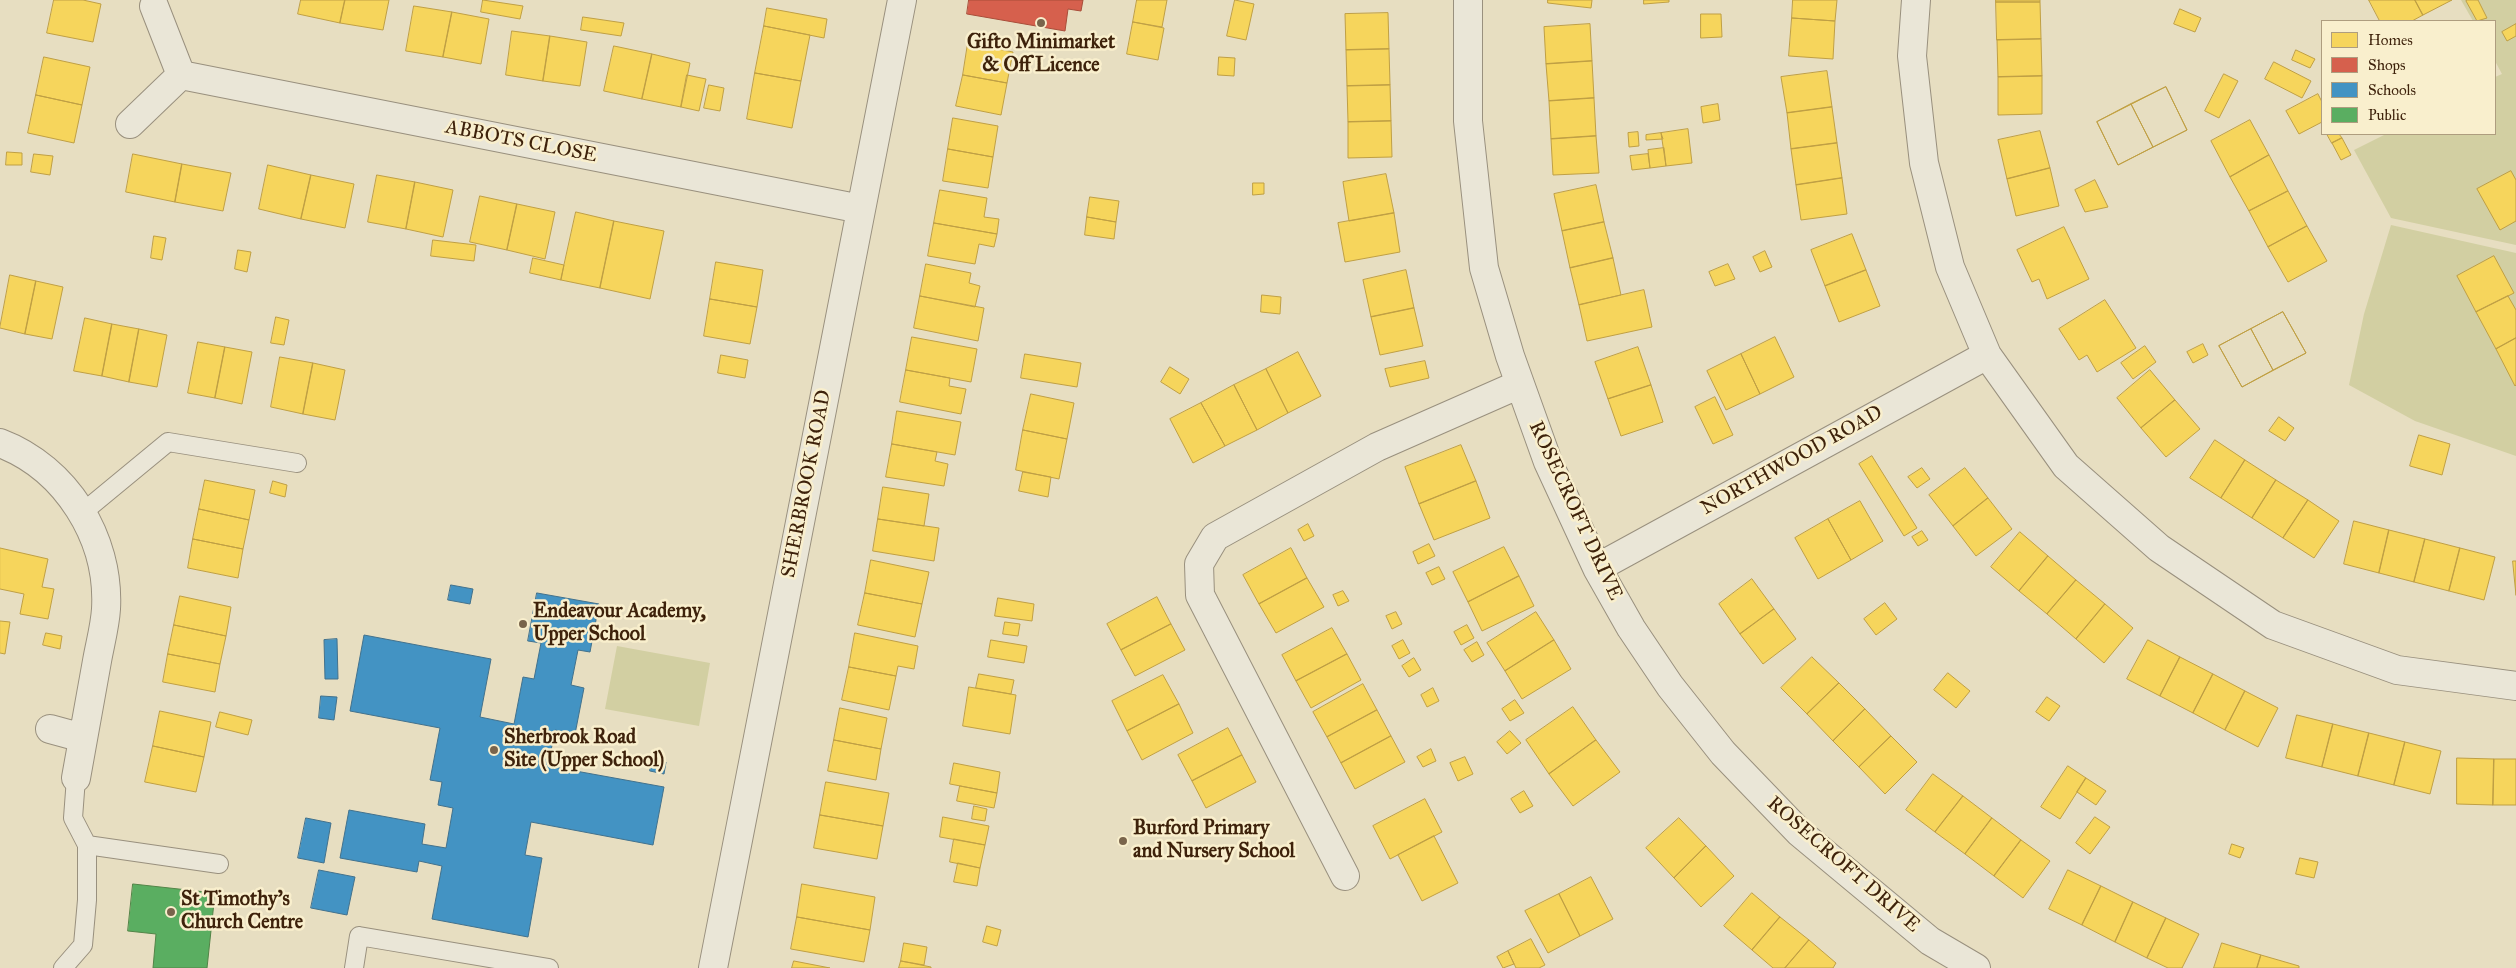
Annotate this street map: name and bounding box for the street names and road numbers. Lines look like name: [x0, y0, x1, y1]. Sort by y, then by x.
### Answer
street label: ABBOTS CLOSE: [443, 116, 599, 168]
street label: SHERBROOK ROAD: [777, 388, 837, 580]
street label: NORTHWOOD ROAD: [1697, 401, 1887, 521]
street label: ROSECROFT DRIVE: [1523, 418, 1627, 604]
street label: ROSECROFT DRIVE: [1762, 792, 1924, 938]

